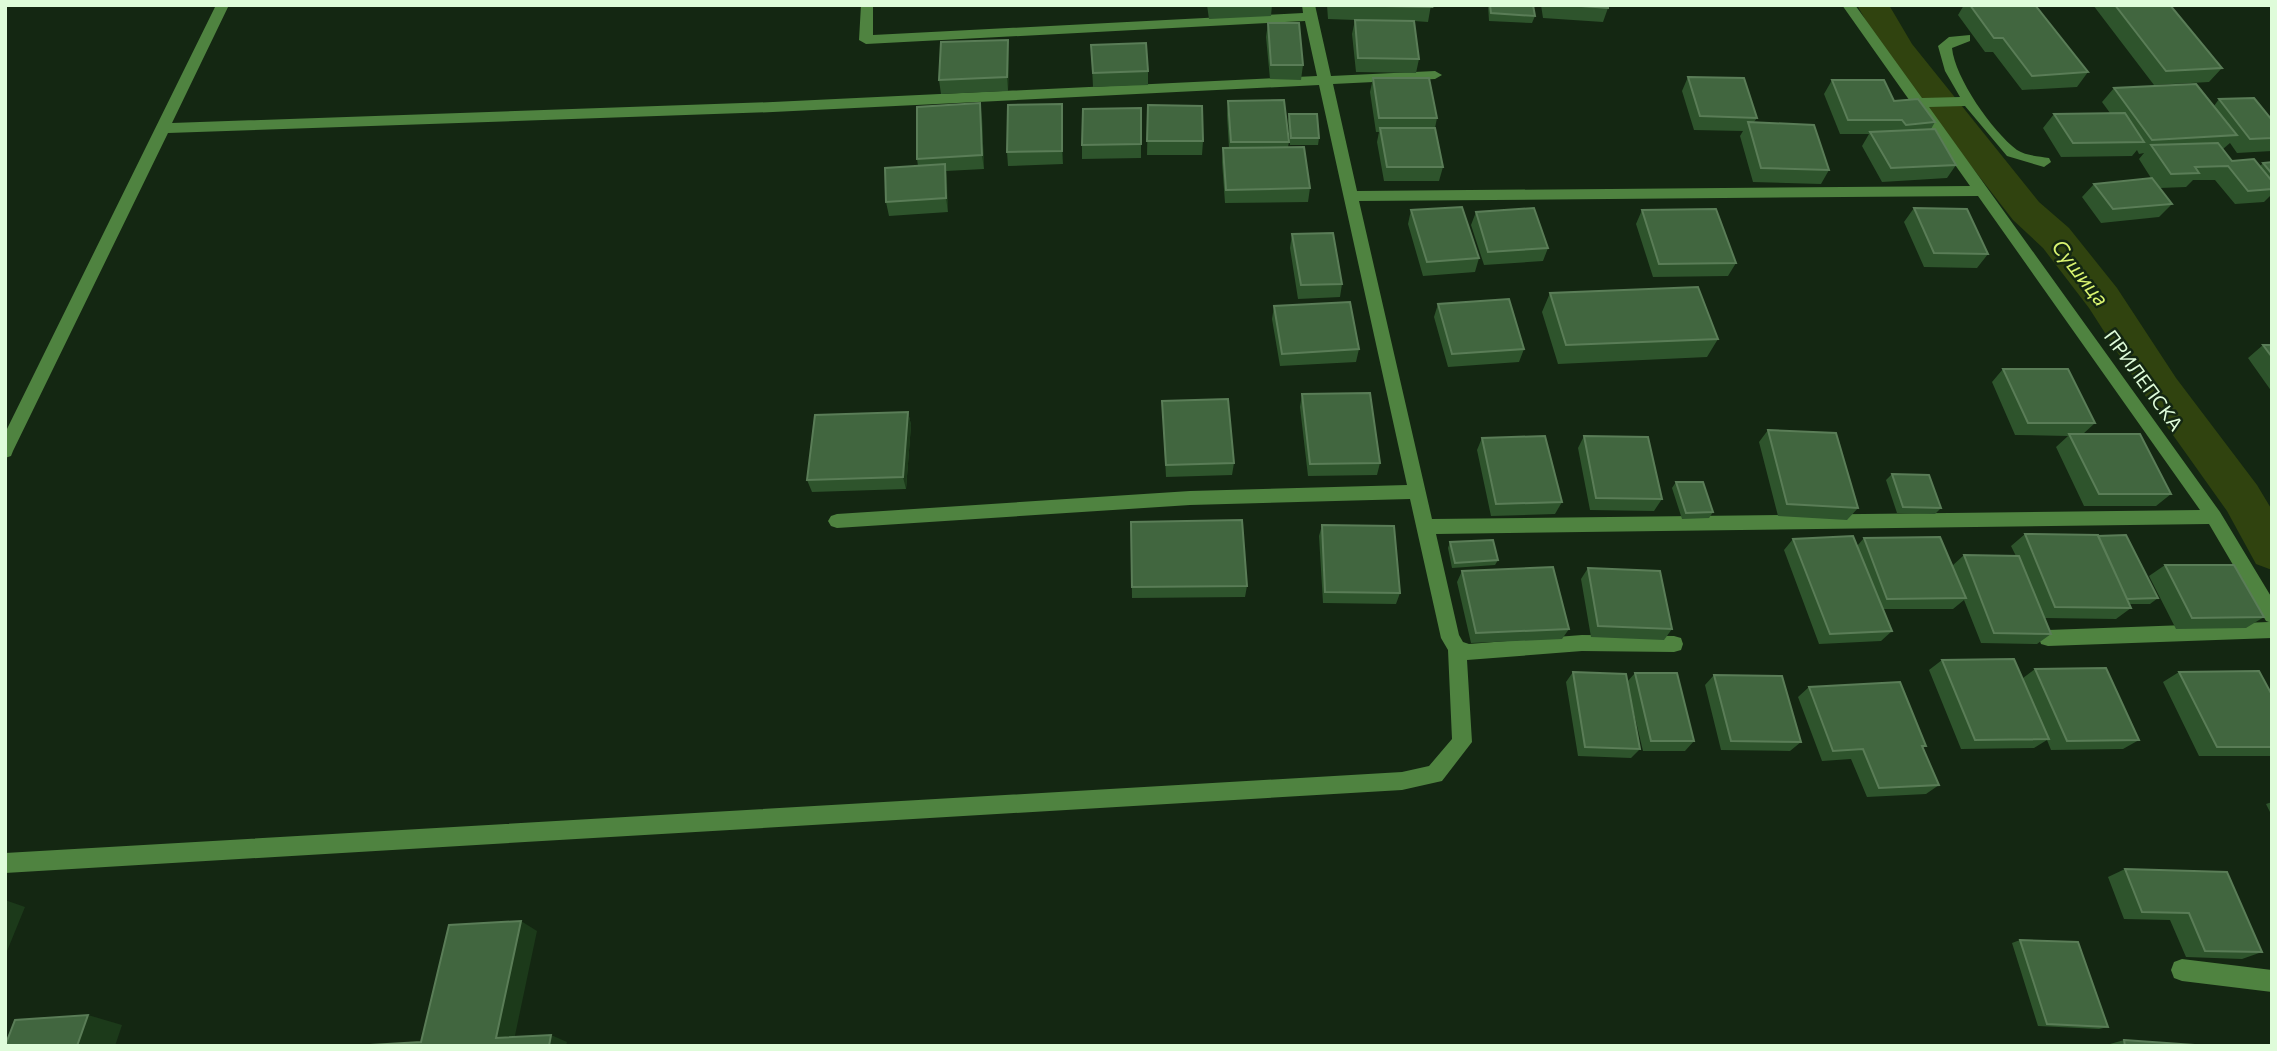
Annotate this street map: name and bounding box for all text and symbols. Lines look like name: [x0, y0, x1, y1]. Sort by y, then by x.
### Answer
water label: Сушица: [2047, 234, 2115, 310]
street label: ПРИЛЕПСКА: [2100, 325, 2188, 435]

